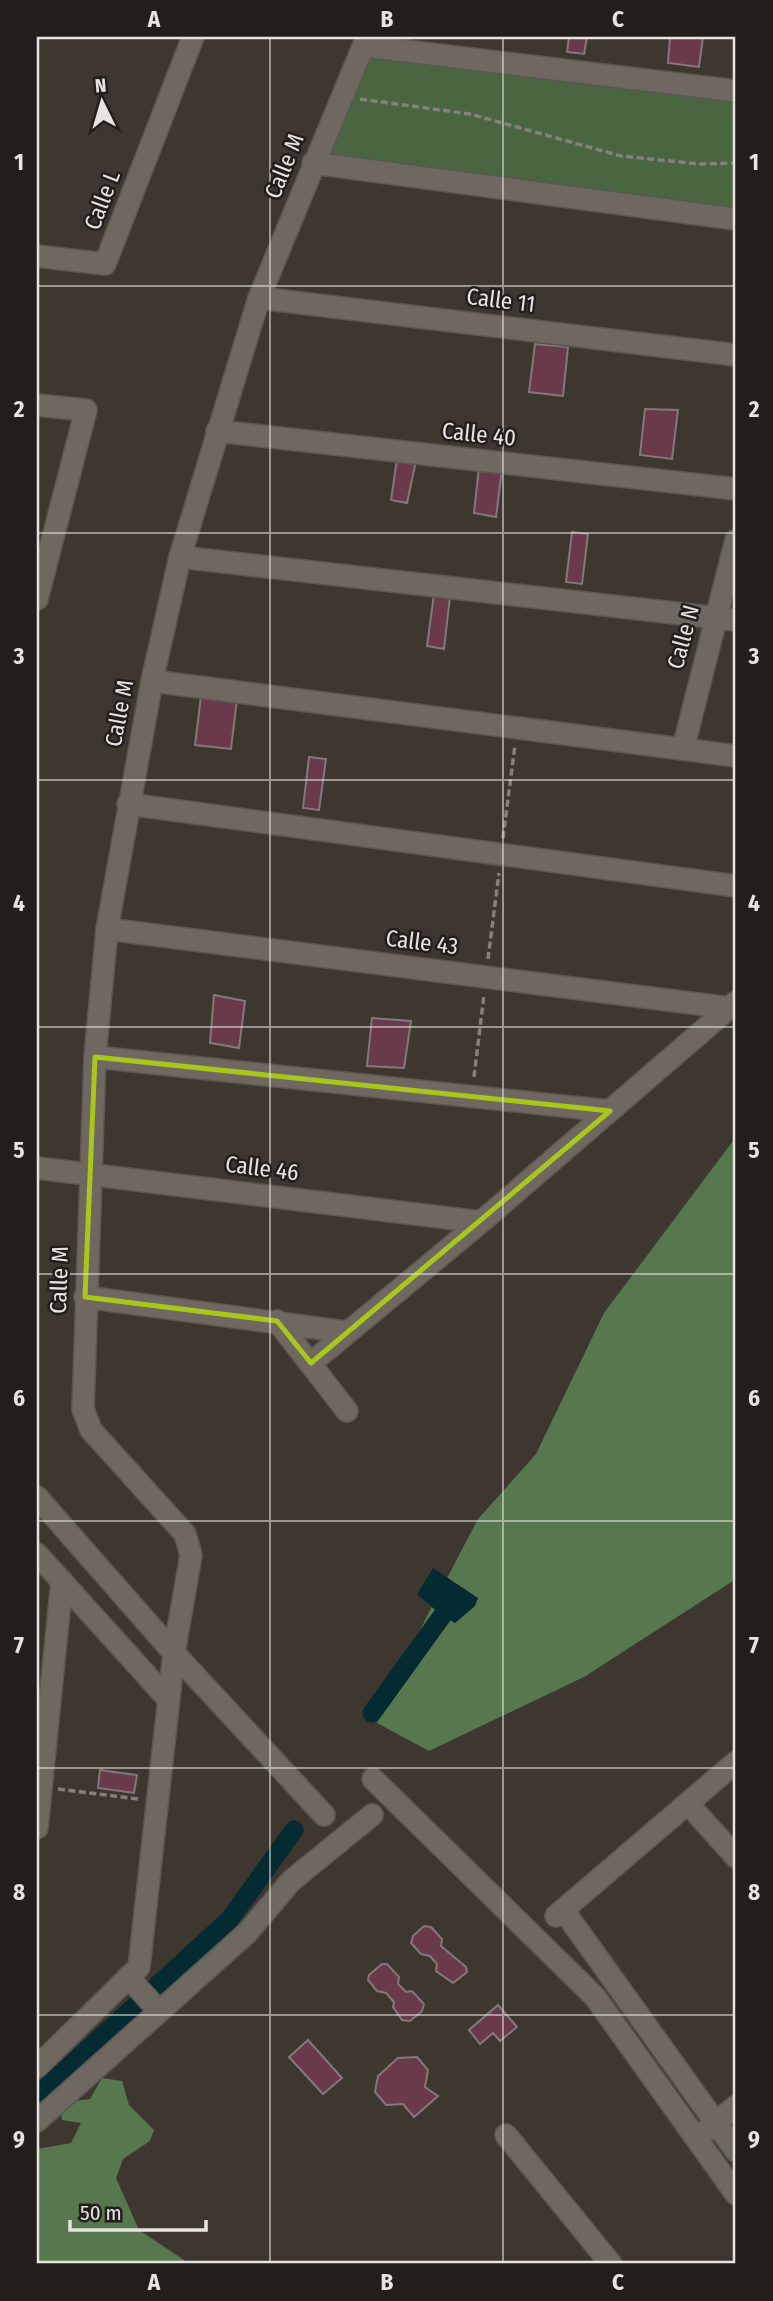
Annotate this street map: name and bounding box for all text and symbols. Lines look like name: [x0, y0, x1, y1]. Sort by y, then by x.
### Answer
text: A: [147, 5, 161, 33]
text: B: [381, 5, 394, 33]
text: C: [612, 5, 624, 33]
north arrow: [66, 66, 136, 136]
text: N: [94, 74, 107, 98]
street label: Calle M: [258, 129, 310, 203]
text: 1: [14, 148, 24, 176]
text: 1: [749, 148, 759, 176]
street label: Calle L: [78, 166, 126, 234]
street label: Calle 11: [465, 282, 537, 318]
text: 2: [13, 395, 25, 423]
text: 2: [748, 395, 760, 423]
street label: Calle 40: [441, 416, 517, 452]
street label: Calle N: [661, 602, 705, 672]
text: 3: [13, 642, 25, 670]
text: 3: [748, 642, 760, 670]
street label: Calle M: [99, 677, 139, 749]
text: 4: [13, 889, 25, 917]
text: 4: [748, 889, 760, 917]
street label: Calle 43: [384, 924, 460, 960]
text: 5: [13, 1136, 25, 1164]
text: 5: [748, 1136, 760, 1164]
street label: Calle 46: [224, 1150, 300, 1186]
street label: Calle M: [44, 1246, 74, 1314]
text: 6: [13, 1384, 25, 1412]
text: 6: [748, 1384, 760, 1412]
text: 7: [14, 1631, 24, 1659]
text: 7: [749, 1631, 759, 1659]
text: 8: [13, 1878, 25, 1906]
text: 8: [748, 1878, 760, 1906]
text: 9: [13, 2125, 25, 2153]
text: 9: [748, 2125, 760, 2153]
scale bar: [70, 2189, 206, 2233]
text: 50 m: [80, 2200, 122, 2226]
text: A: [147, 2268, 161, 2296]
text: B: [381, 2268, 394, 2296]
text: C: [612, 2268, 624, 2296]

